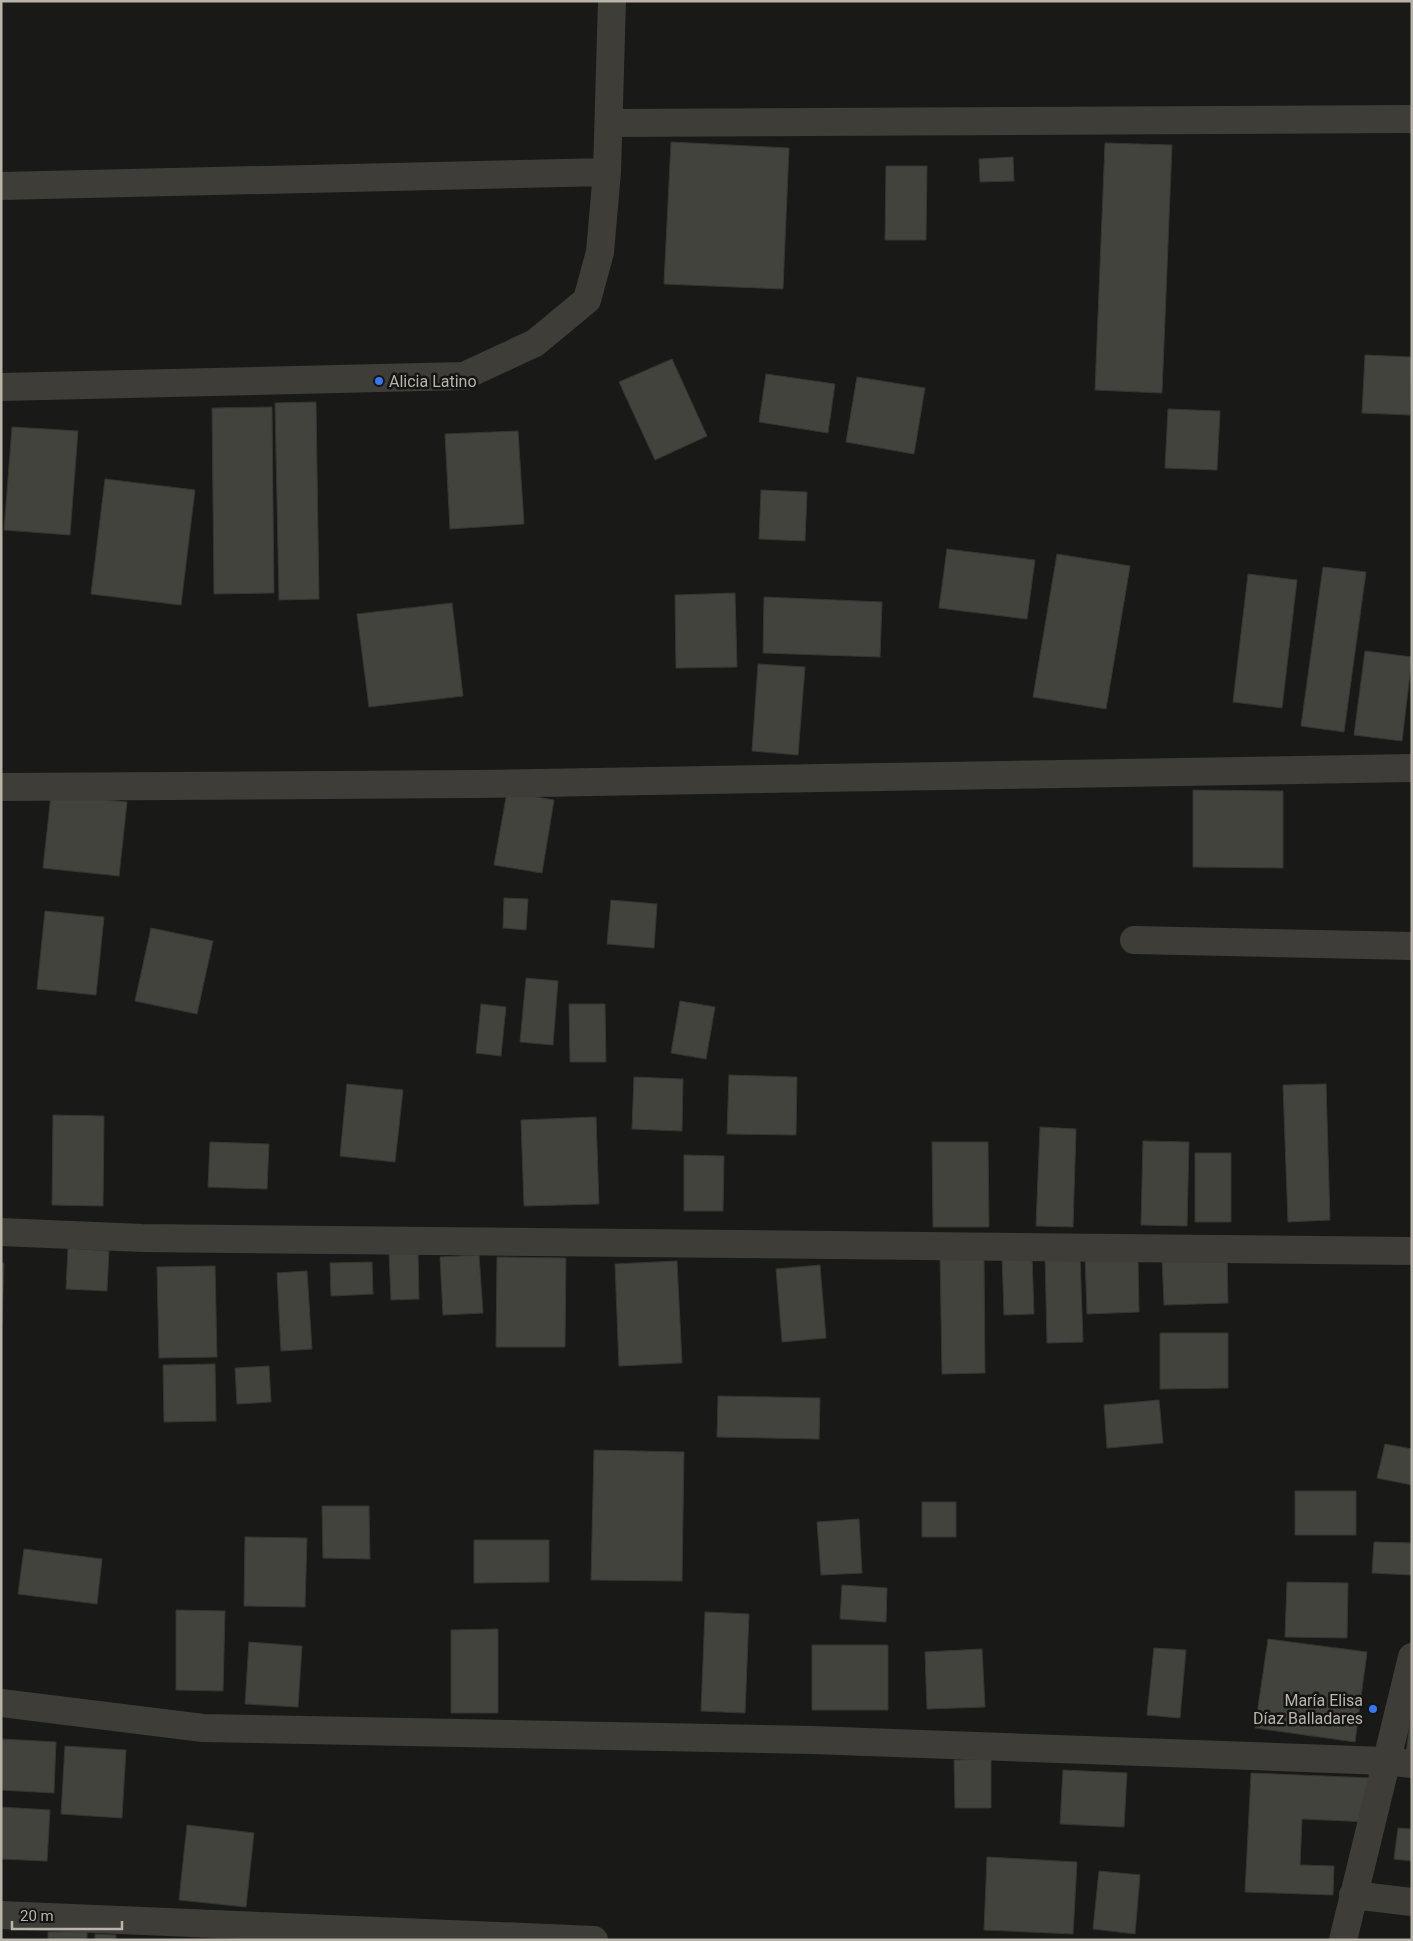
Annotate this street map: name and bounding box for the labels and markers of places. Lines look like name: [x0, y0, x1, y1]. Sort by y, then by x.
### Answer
place label: Alicia Latino: [389, 372, 477, 391]
marker: Alicia Latino: [373, 375, 385, 387]
place label: María Elisa Díaz Balladares: [1253, 1691, 1363, 1728]
marker: María Elisa Díaz Balladares: [1367, 1703, 1379, 1715]

